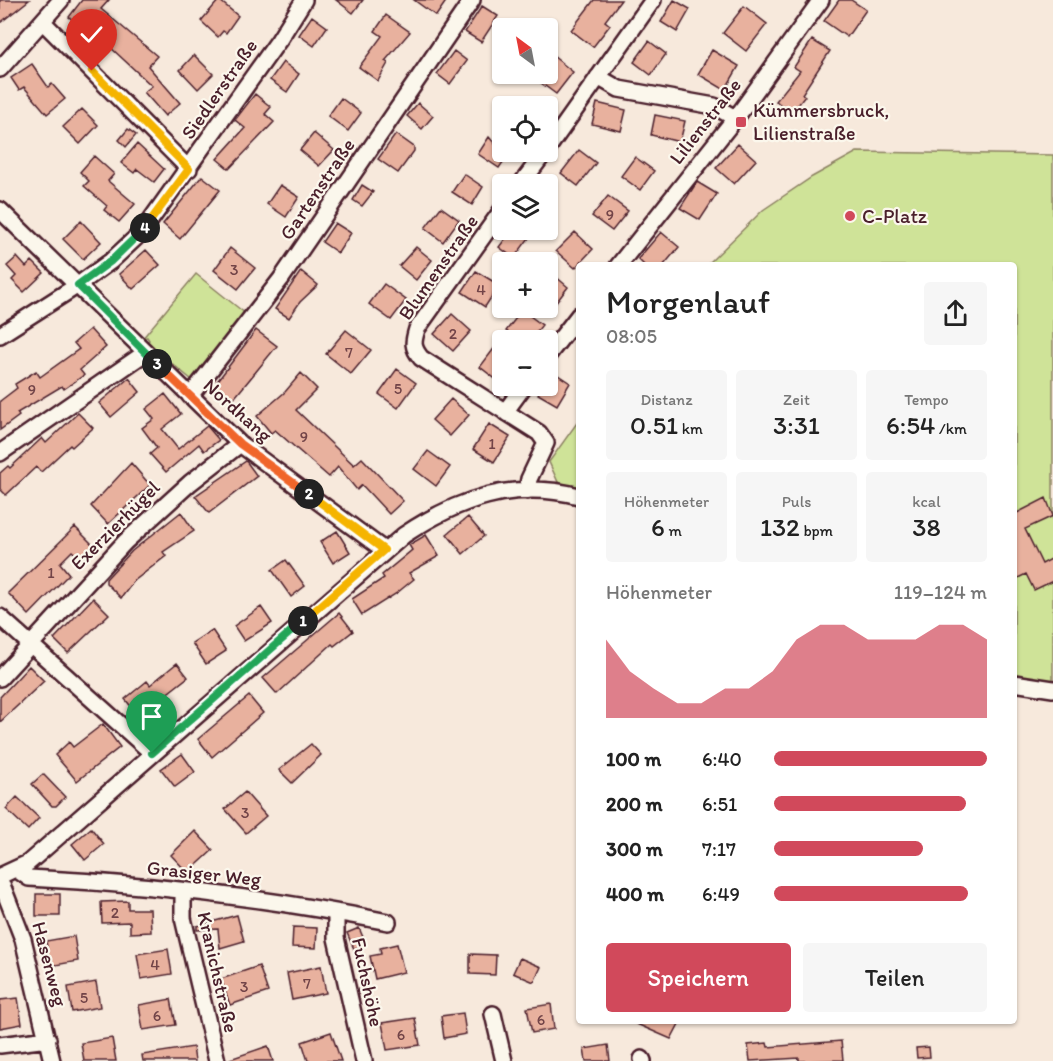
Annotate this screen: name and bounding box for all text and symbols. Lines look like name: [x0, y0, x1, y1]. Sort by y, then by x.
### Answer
pin: [66, 9, 117, 71]
icon: check: [75, 18, 108, 51]
north arrow: [492, 18, 558, 84]
map controls: [492, 18, 558, 396]
street label: Siedlerstraße: [176, 34, 262, 144]
street label: Lilienstraße: [664, 73, 746, 169]
button: locate: [492, 96, 558, 162]
place label: Kümmersbruck, Lilienstraße: [753, 98, 889, 145]
marker: Kümmersbruck, Lilienstraße: [734, 115, 748, 129]
street label: Gartenstraße: [274, 134, 360, 244]
button: layers: [492, 174, 558, 240]
place label: C-Platz: [862, 204, 928, 228]
house number: 9: [606, 205, 614, 224]
marker: C-Platz: [843, 209, 857, 223]
street label: Blumenstraße: [393, 210, 483, 324]
pin: 4: [130, 213, 160, 243]
text: 4: [140, 218, 150, 237]
button: +: [492, 252, 558, 318]
house number: 3: [230, 260, 239, 279]
house number: 4: [476, 280, 486, 299]
text: Morgenlauf: [606, 282, 770, 321]
button: share: [924, 282, 987, 345]
house number: 2: [449, 324, 458, 343]
text: 08:05: [606, 324, 657, 348]
button: −: [492, 330, 558, 396]
house number: 7: [345, 343, 353, 362]
pin: 3: [142, 349, 172, 379]
text: 3: [153, 354, 161, 373]
street label: Nordhang: [199, 373, 278, 448]
house number: 5: [394, 379, 402, 398]
house number: 9: [28, 380, 36, 399]
text: Distanz: [640, 390, 693, 409]
text: Zeit: [783, 390, 810, 409]
text: Tempo: [904, 390, 949, 409]
text: 0.51: [630, 409, 678, 441]
text: 3:31: [773, 409, 820, 441]
text: 6:54: [886, 409, 935, 441]
text: km: [678, 419, 703, 438]
text: /km: [935, 419, 967, 438]
house number: 9: [300, 427, 308, 446]
house number: 1: [488, 434, 496, 453]
street label: Exerzierhügel: [65, 475, 165, 575]
pin: 2: [294, 479, 324, 509]
text: 2: [305, 484, 313, 503]
text: Höhenmeter: [624, 492, 709, 511]
text: Puls: [782, 492, 811, 511]
text: kcal: [912, 492, 941, 511]
text: 6: [651, 511, 665, 543]
text: 132: [760, 511, 800, 543]
text: 38: [912, 511, 941, 543]
text: m: [665, 521, 682, 540]
text: bpm: [800, 521, 833, 540]
house number: 1: [47, 563, 55, 582]
text: Höhenmeter: [606, 580, 712, 604]
text: 119–124 m: [894, 580, 987, 604]
pin: 1: [288, 606, 318, 636]
text: 1: [299, 611, 307, 630]
pin: [126, 691, 177, 753]
icon: arrive: [135, 700, 168, 733]
text: 100 m: [606, 747, 661, 771]
text: 6:40: [702, 747, 742, 771]
text: 200 m: [606, 792, 662, 816]
text: 6:51: [702, 792, 737, 816]
house number: 3: [241, 803, 250, 822]
text: 300 m: [606, 837, 663, 861]
text: 7:17: [702, 837, 736, 861]
street label: Grasiger Weg: [146, 855, 263, 891]
text: 400 m: [606, 882, 664, 906]
text: 6:49: [702, 882, 740, 906]
house number: 2: [111, 903, 120, 922]
street label: Kranichstraße: [192, 909, 244, 1035]
street label: Hasenweg: [27, 919, 73, 1010]
street label: Fuchshöhe: [347, 935, 389, 1029]
button: Speichern: [606, 943, 791, 1012]
button: Teilen: [803, 943, 987, 1012]
house number: 4: [150, 955, 160, 974]
house number: 7: [303, 974, 311, 993]
house number: 3: [240, 977, 249, 996]
house number: 5: [80, 988, 88, 1007]
house number: 6: [153, 1006, 161, 1025]
house number: 6: [537, 1010, 545, 1029]
house number: 6: [397, 1025, 405, 1044]

